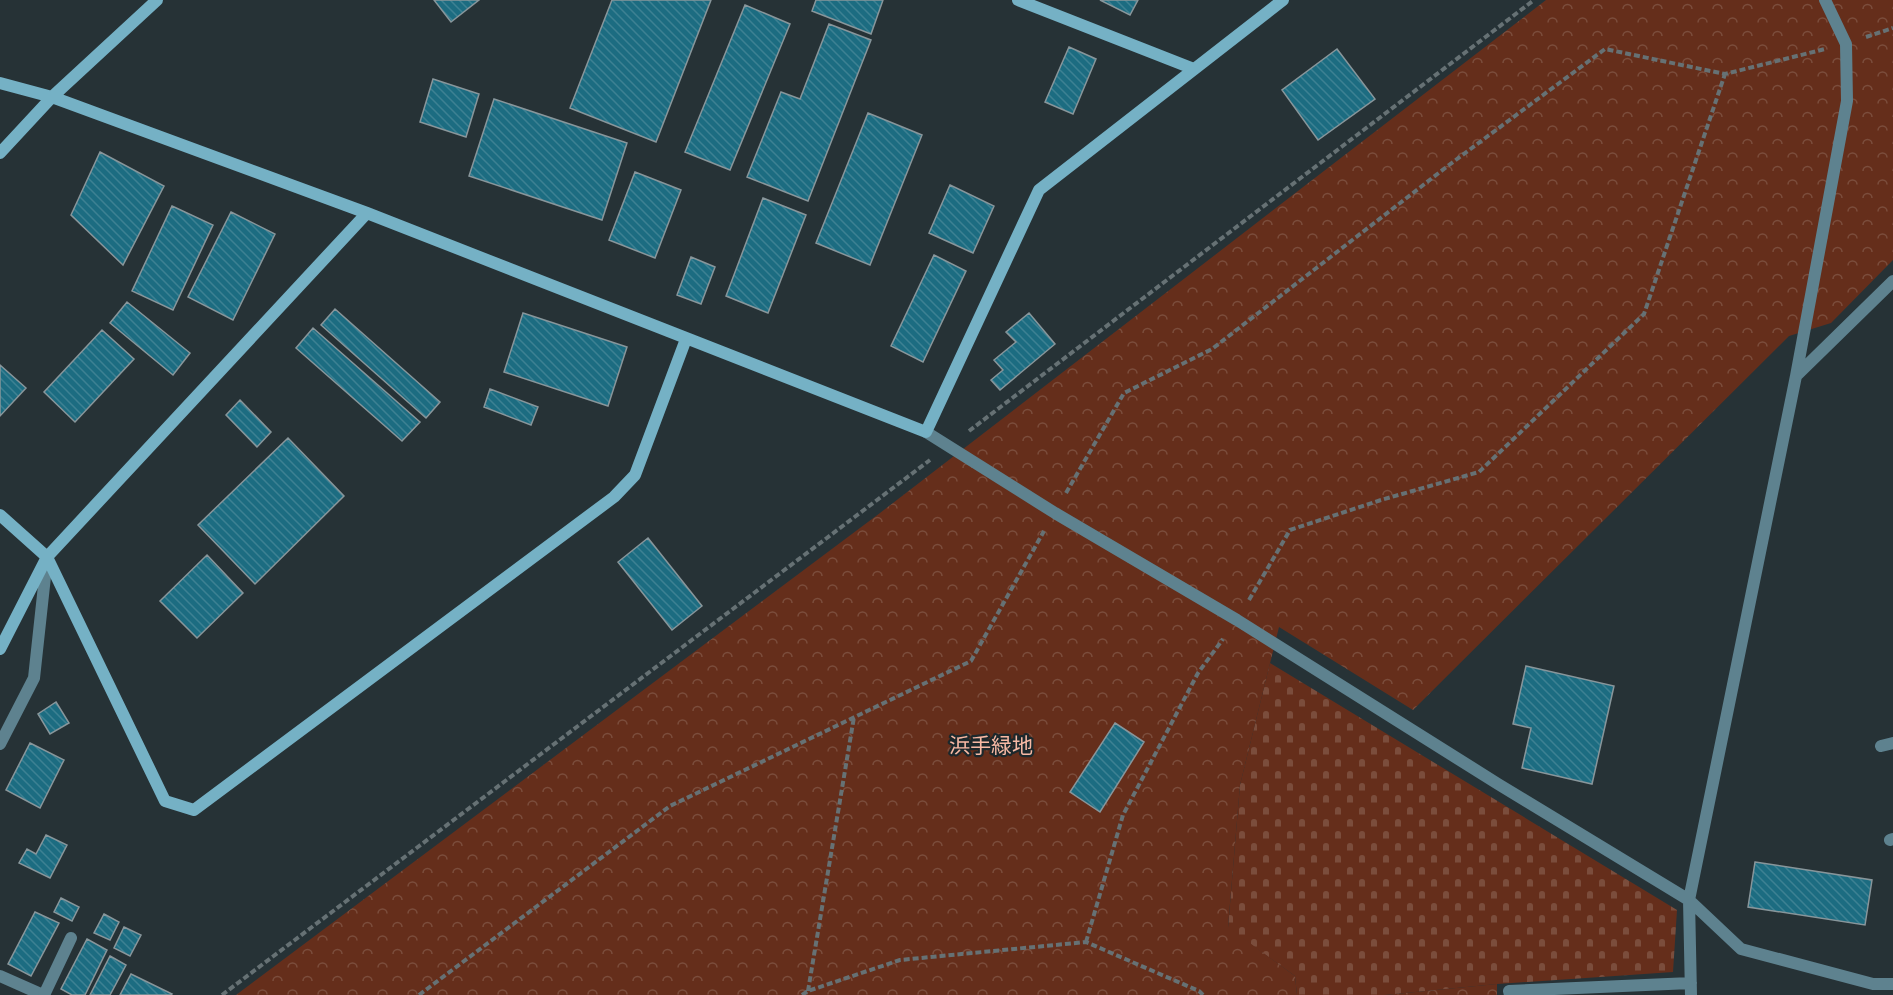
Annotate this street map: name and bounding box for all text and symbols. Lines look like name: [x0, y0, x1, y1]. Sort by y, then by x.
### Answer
park label: 浜手緑地: [949, 732, 1033, 757]

